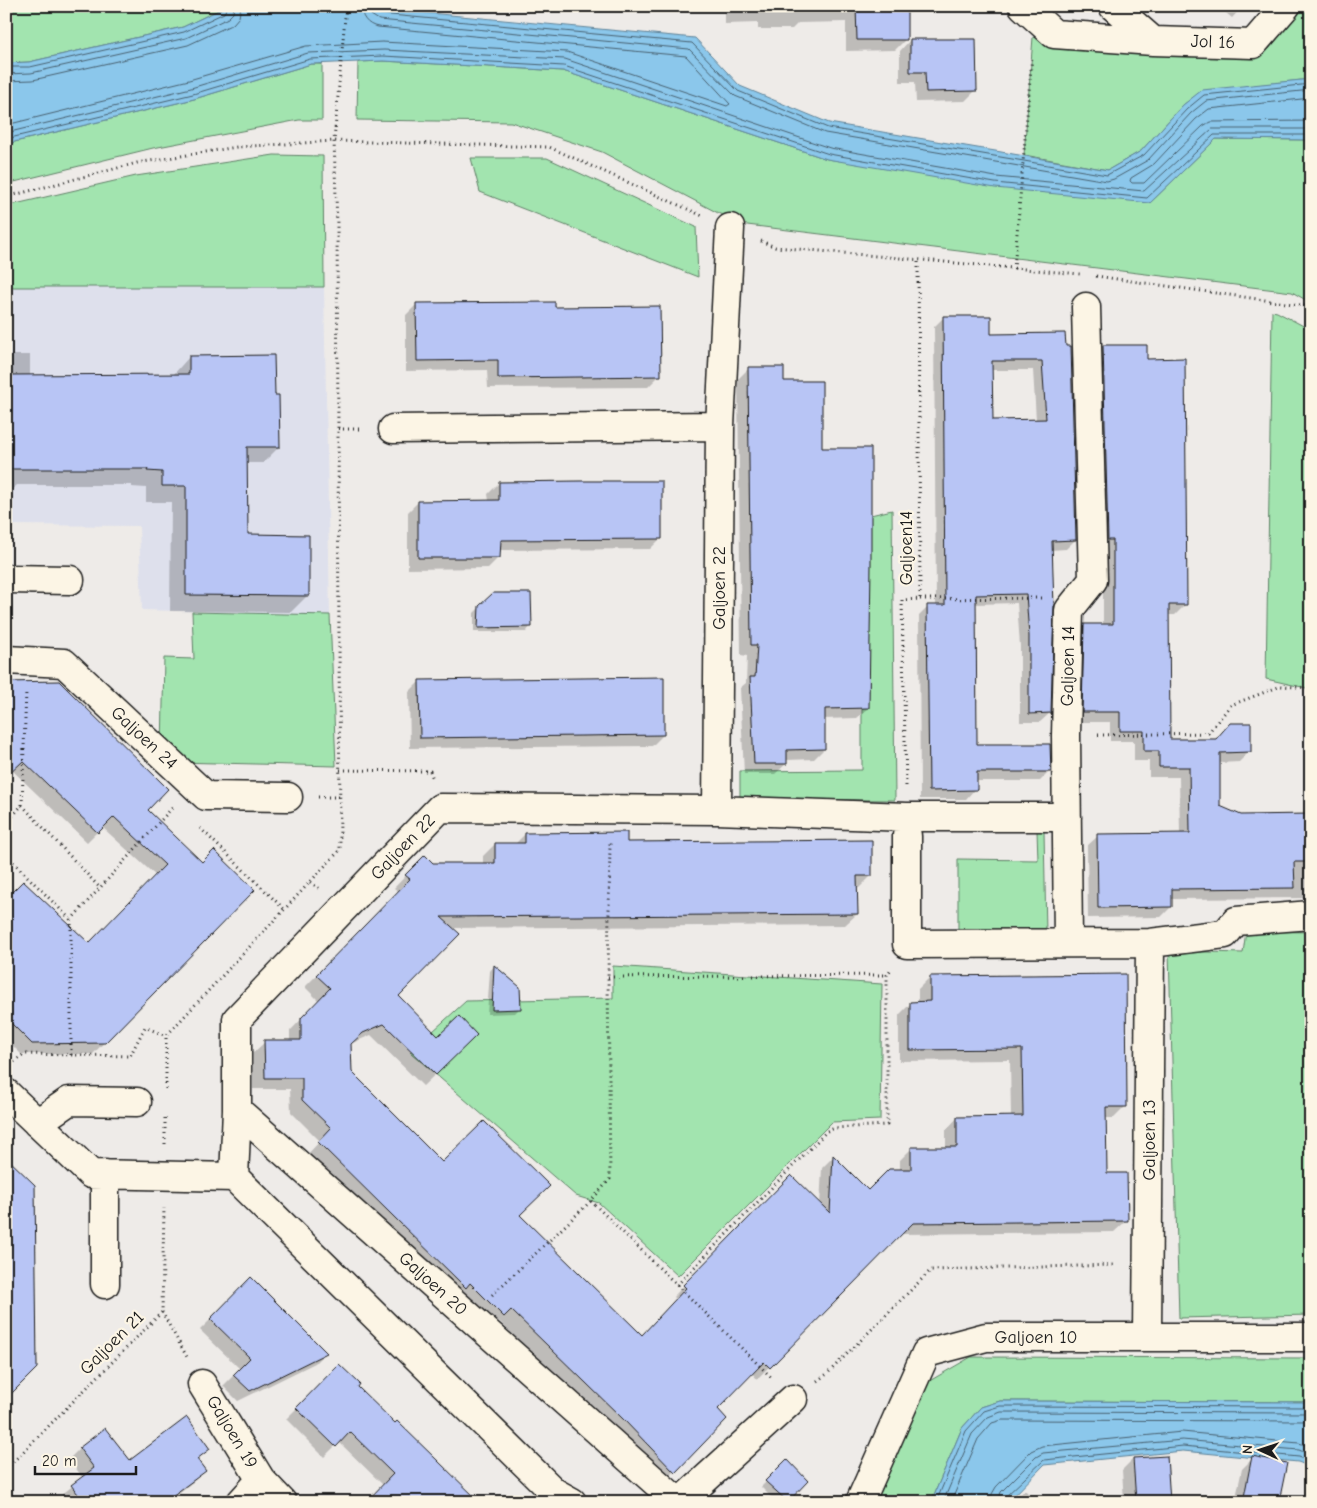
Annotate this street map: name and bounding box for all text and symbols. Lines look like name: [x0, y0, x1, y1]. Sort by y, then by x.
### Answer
street label: Jol 16: [1190, 31, 1236, 53]
street label: Galjoen14: [896, 511, 917, 585]
street label: Galjoen 22: [709, 546, 730, 630]
street label: Galjoen 14: [1057, 625, 1079, 707]
street label: Galjoen 24: [107, 702, 181, 774]
street label: Galjoen 22: [366, 810, 440, 884]
street label: Galjoen 13: [1139, 1099, 1160, 1181]
street label: Galjoen 20: [394, 1248, 472, 1320]
street label: Galjoen 21: [76, 1307, 148, 1379]
street label: Galjoen 10: [995, 1327, 1077, 1348]
street label: Galjoen 19: [202, 1392, 262, 1472]
north arrow: [1234, 1426, 1284, 1476]
scale bar: [35, 1443, 136, 1475]
text: N: [1239, 1444, 1256, 1454]
text: 20 m: [42, 1452, 76, 1470]

